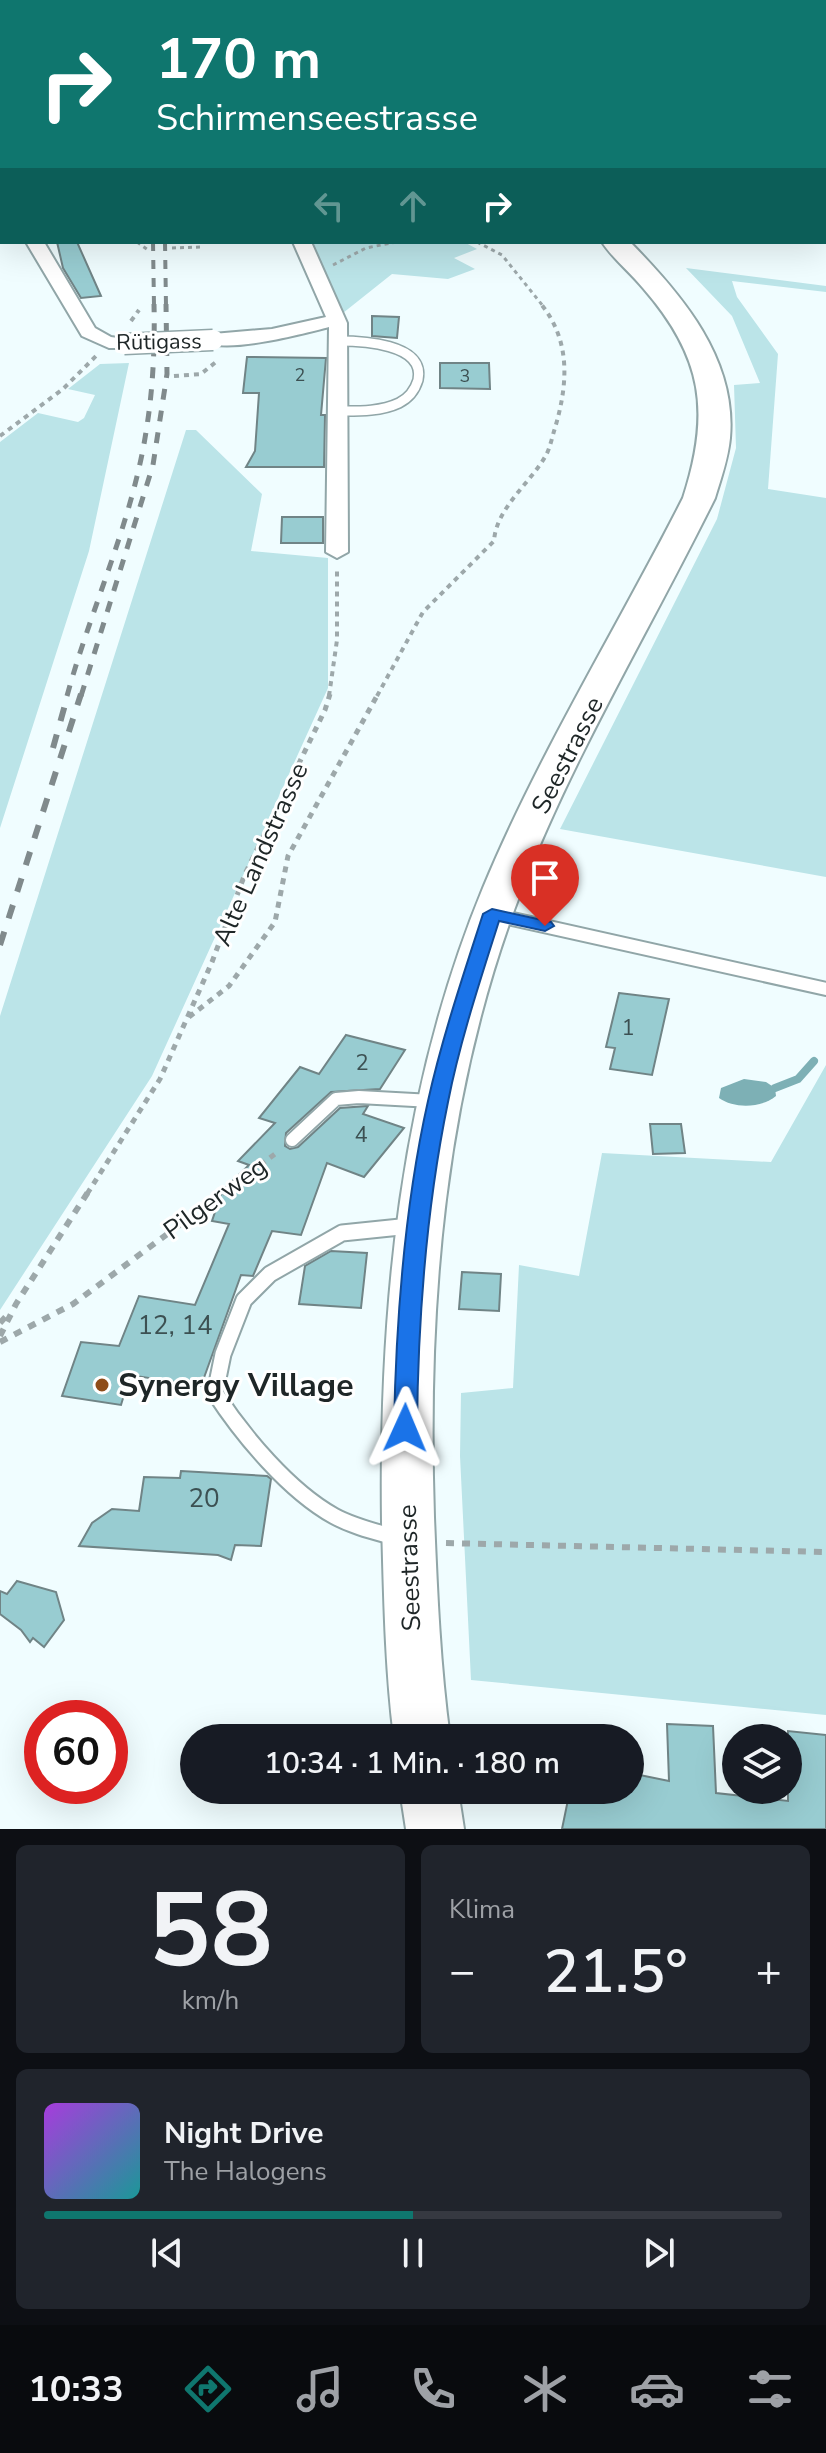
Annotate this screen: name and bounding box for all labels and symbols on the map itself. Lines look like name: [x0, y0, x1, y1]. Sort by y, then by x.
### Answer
street label: Rütigass: [116, 326, 202, 358]
house number: 2: [295, 363, 305, 387]
house number: 3: [460, 364, 470, 388]
street label: Seestrasse: [523, 691, 612, 820]
street label: Alte Landstrasse: [204, 757, 317, 951]
pin: [511, 844, 579, 926]
house number: 1: [621, 1013, 635, 1043]
house number: 2: [355, 1048, 369, 1078]
house number: 4: [354, 1120, 368, 1150]
street label: Pilgerweg: [156, 1149, 274, 1248]
house number: 12, 14: [137, 1308, 213, 1343]
place label: Synergy Village: [118, 1364, 354, 1407]
marker: Synergy Village: [93, 1376, 111, 1394]
position arrow: [363, 1386, 447, 1470]
house number: 20: [188, 1481, 220, 1516]
street label: Seestrasse: [390, 1504, 429, 1632]
speed limit sign: 60: [24, 1700, 128, 1804]

